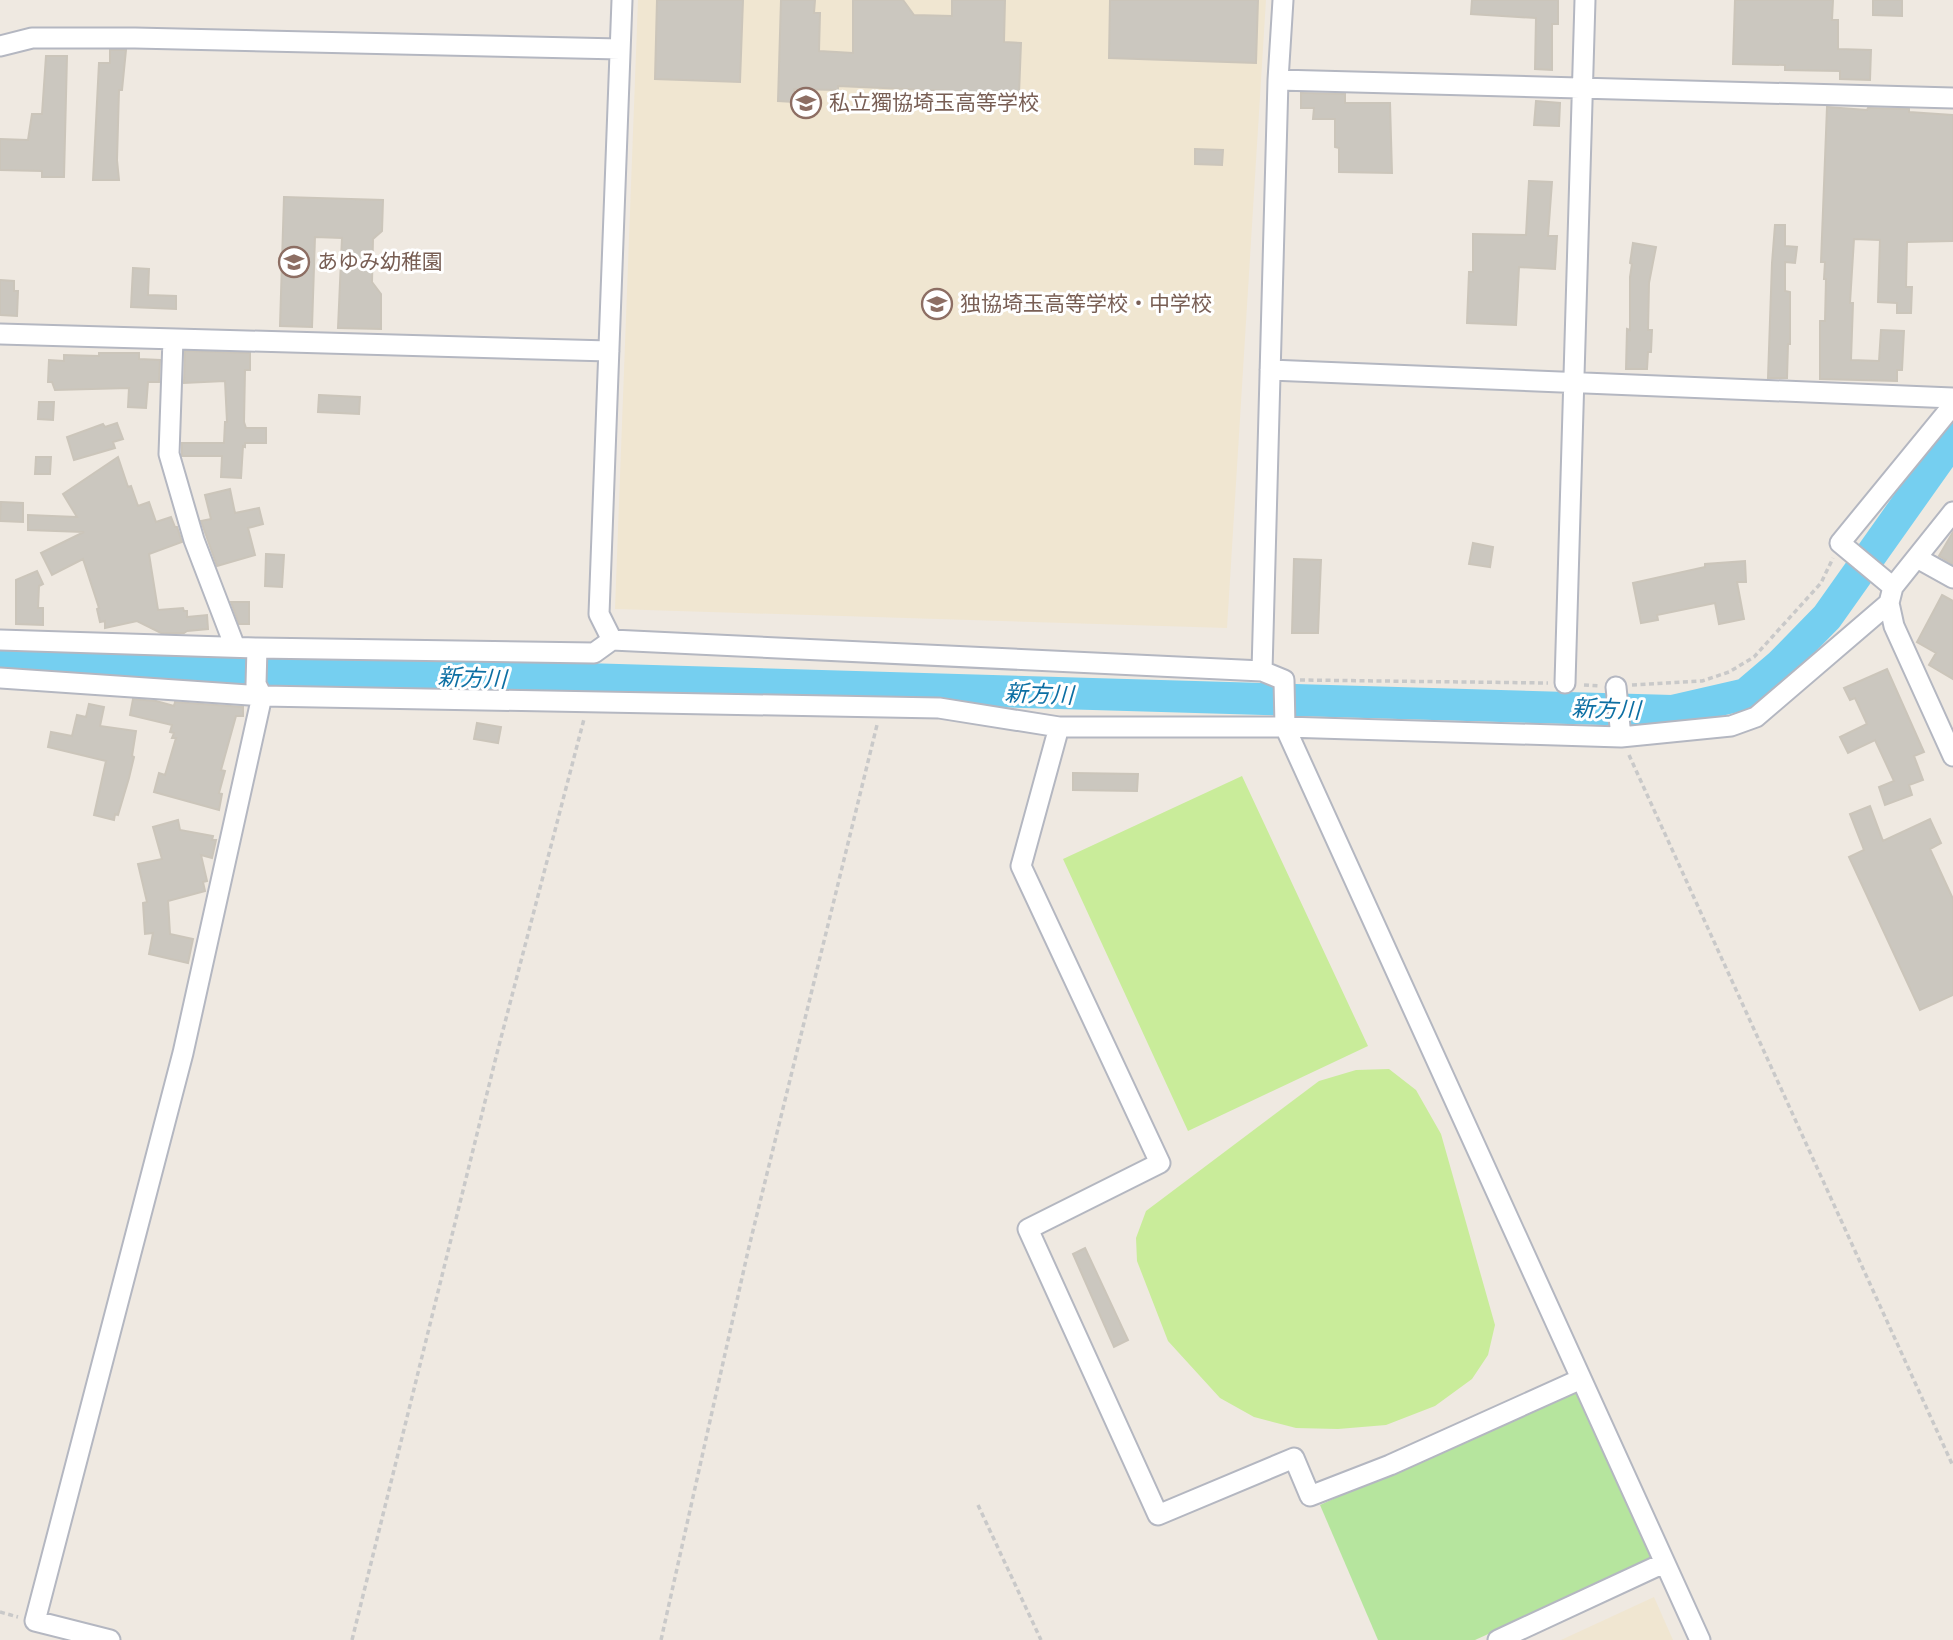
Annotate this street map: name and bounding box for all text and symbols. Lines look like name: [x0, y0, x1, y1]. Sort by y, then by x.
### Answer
school or university icon: 私立獨協埼玉高等学校: [789, 86, 823, 120]
place label: 私立獨協埼玉高等学校: [829, 88, 1039, 118]
school or university icon: あゆみ幼稚園: [277, 245, 311, 279]
place label: あゆみ幼稚園: [317, 247, 443, 277]
school or university icon: 独協埼玉高等学校・中学校: [920, 287, 954, 321]
place label: 独協埼玉高等学校・中学校: [960, 289, 1212, 319]
water label: 新方川: [437, 660, 510, 696]
water label: 新方川: [1004, 676, 1077, 712]
water label: 新方川: [1571, 691, 1644, 727]

